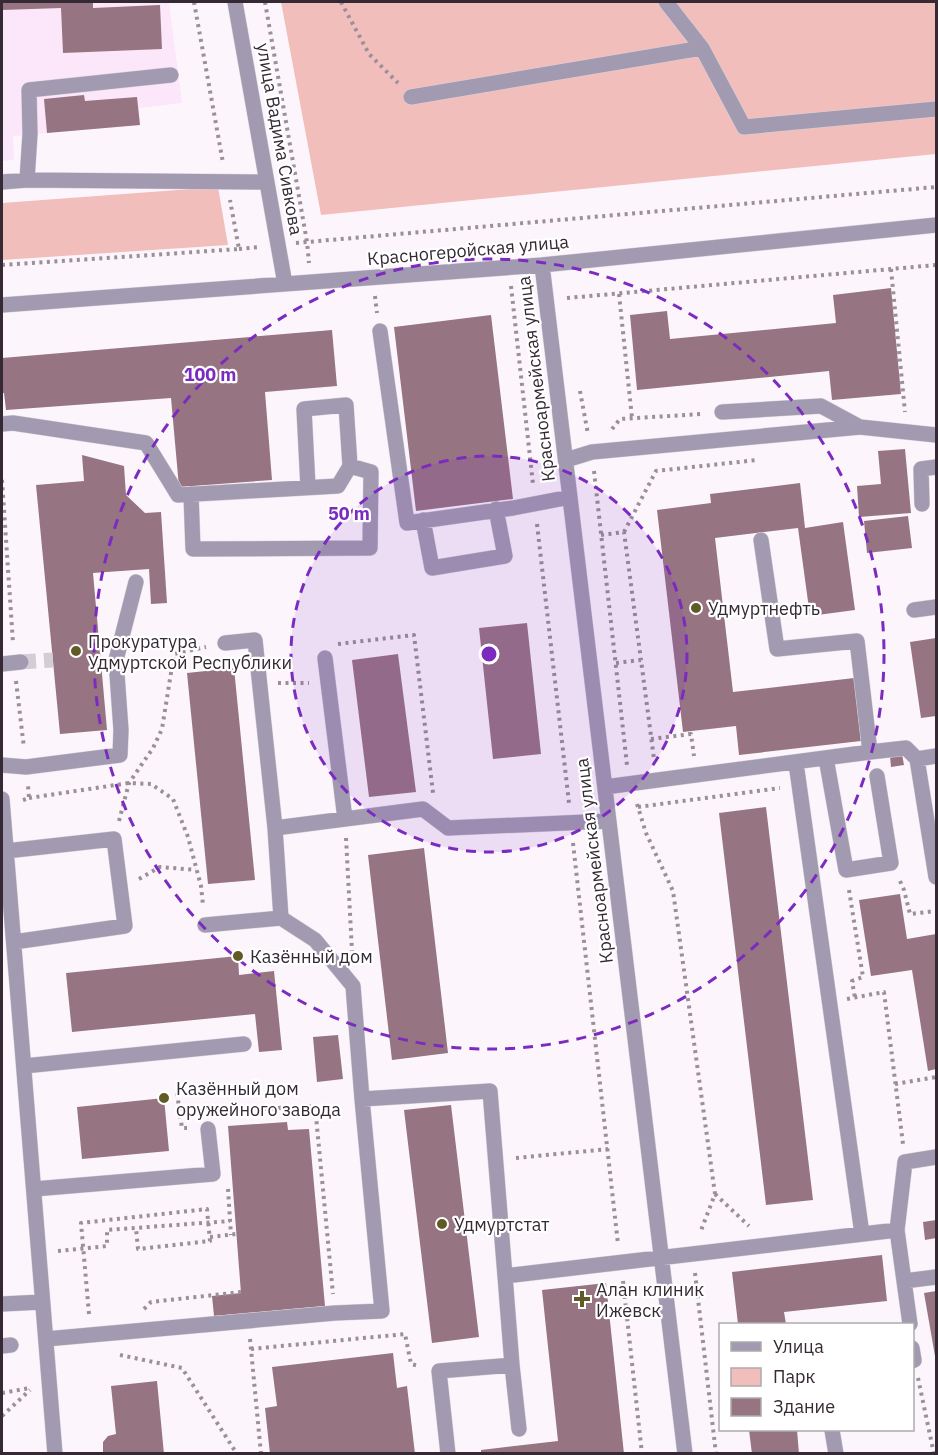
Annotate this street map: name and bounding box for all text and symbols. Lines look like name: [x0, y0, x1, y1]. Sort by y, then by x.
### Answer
street label: улица Вадима Сивкова: [252, 41, 308, 237]
street label: Красногеройская улица: [366, 230, 570, 270]
street label: Красноармейская улица: [512, 275, 560, 483]
text: 100 m: [184, 363, 236, 386]
text: 50 m: [328, 502, 370, 525]
place label: Удмуртнефть: [708, 597, 820, 620]
marker: Удмуртнефть: [689, 601, 703, 615]
place label: Прокуратура Удмуртской Республики: [88, 630, 292, 674]
marker: Прокуратура Удмуртской Республики: [69, 644, 83, 658]
centre of rings: [479, 644, 499, 664]
street label: Красноармейская улица: [570, 757, 618, 965]
place label: Казённый дом: [250, 945, 373, 968]
marker: Казённый дом: [231, 949, 245, 963]
place label: Казённый дом оружейного завода: [176, 1077, 341, 1121]
marker: Казённый дом оружейного завода: [157, 1091, 171, 1105]
place label: Удмуртстат: [454, 1213, 550, 1236]
marker: Удмуртстат: [435, 1217, 449, 1231]
place label: Алан клиник Ижевск: [596, 1278, 704, 1322]
marker: Алан клиник Ижевск: [573, 1290, 591, 1308]
legend: [719, 1323, 914, 1431]
text: Улица: [773, 1335, 824, 1358]
text: Парк: [773, 1365, 816, 1388]
text: Здание: [773, 1395, 835, 1418]

